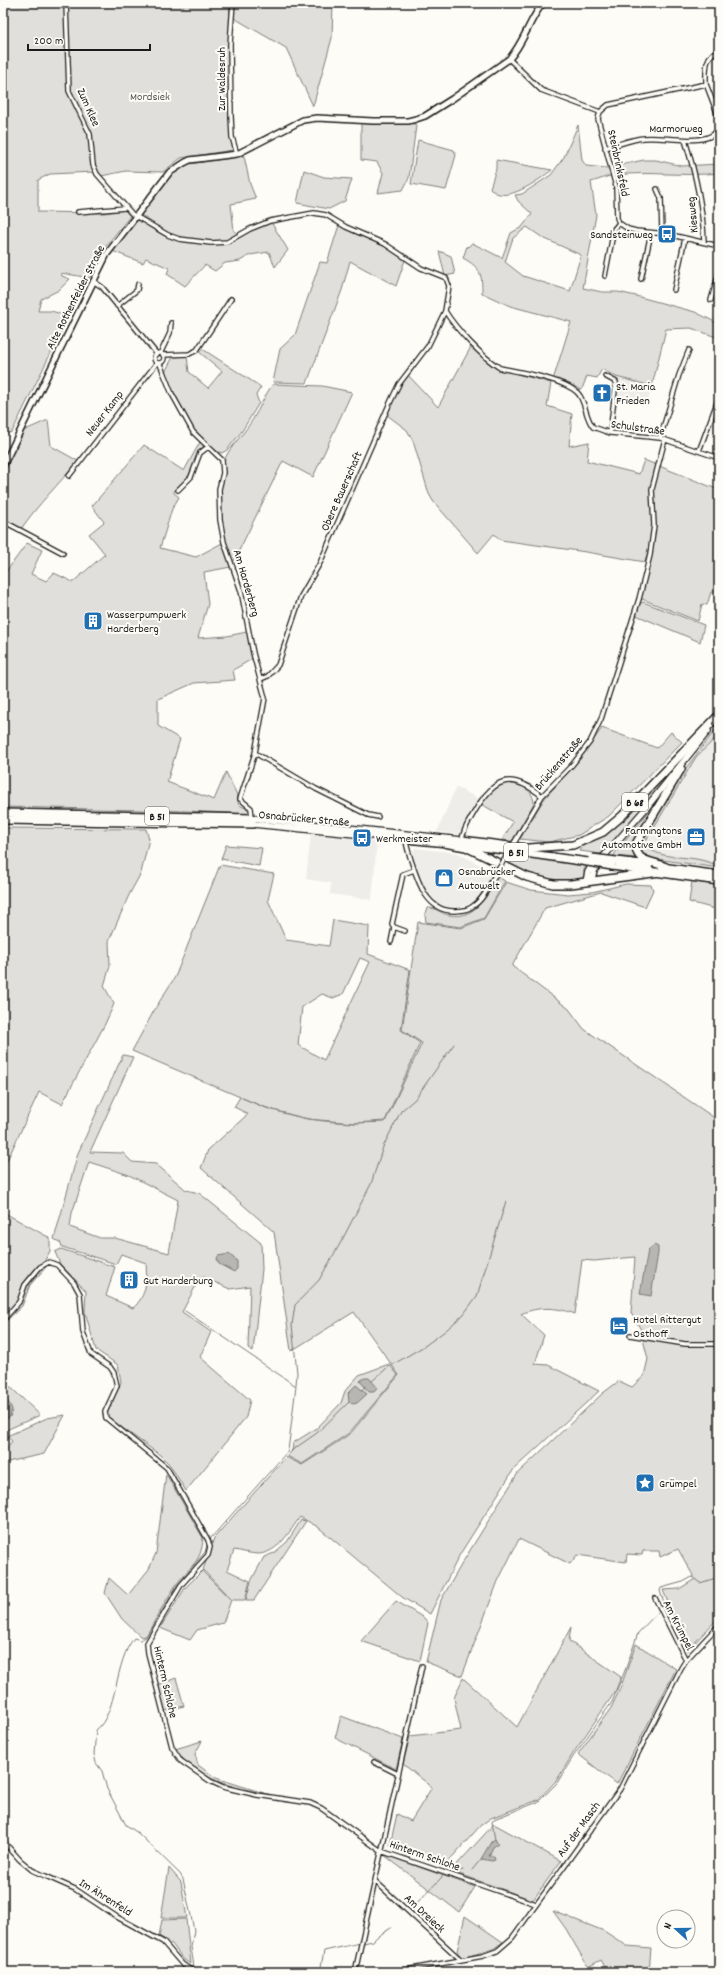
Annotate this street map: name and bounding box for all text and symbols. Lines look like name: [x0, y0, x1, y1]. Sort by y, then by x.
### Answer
scale bar: [28, 26, 150, 52]
text: 200 m: [34, 33, 63, 50]
street label: Zur Waldesruh: [214, 47, 231, 111]
street label: Zum Klee: [72, 86, 104, 130]
park label: Mordsiek: [130, 89, 170, 106]
street label: Marmorweg: [649, 121, 703, 138]
street label: Steinbrinksfeld: [602, 128, 633, 198]
street label: Kiesweg: [683, 196, 704, 234]
bus stop icon: Sandsteinweg: [656, 223, 678, 245]
place label: Sandsteinweg: [590, 227, 653, 244]
street label: Alte Rothenfelder Straße: [43, 243, 110, 353]
place label: St. Maria Frieden: [616, 379, 656, 410]
church icon: St. Maria Frieden: [591, 382, 613, 404]
street label: Neuer Kamp: [82, 387, 128, 440]
street label: Schulstraße: [610, 416, 666, 441]
street label: Obere Bauerschaft: [317, 448, 368, 534]
street label: Am Harderberg: [228, 548, 263, 619]
place label: Wasserpumpwerk Harderberg: [107, 607, 186, 638]
building icon: Wasserpumpwerk Harderberg: [82, 610, 104, 632]
street label: Brückenstraße: [531, 733, 587, 795]
road number: B 68: [622, 793, 648, 811]
road number: B 51: [145, 807, 169, 825]
street label: Osnabrücker Straße: [258, 807, 350, 832]
place label: Farmingtons Automotive GmbH: [602, 823, 682, 854]
office icon: Farmingtons Automotive GmbH: [685, 826, 707, 848]
bus stop icon: Werkmeister: [351, 827, 373, 849]
place label: Werkmeister: [376, 831, 433, 848]
road number: B 51: [504, 843, 528, 861]
place label: Osnabrücker Autowelt: [458, 864, 516, 895]
shop icon: Osnabrücker Autowelt: [433, 867, 455, 889]
building icon: Gut Harderburg: [118, 1269, 140, 1291]
place label: Gut Harderburg: [143, 1273, 213, 1290]
place label: Hotel Rittergut Osthoff: [633, 1312, 702, 1343]
hotel icon: Hotel Rittergut Osthoff: [608, 1315, 630, 1337]
place icon: Grümpel: [634, 1472, 656, 1494]
place label: Grümpel: [659, 1476, 697, 1493]
street label: Am Krümpel: [658, 1597, 698, 1654]
street label: Hinterm Schlohe: [148, 1645, 181, 1720]
street label: Auf der Masch: [553, 1799, 605, 1861]
street label: Hinterm Schlohe: [387, 1836, 462, 1876]
street label: Im Ährenfeld: [75, 1875, 135, 1921]
street label: Am Dreieck: [400, 1891, 448, 1938]
north arrow: [656, 1909, 696, 1949]
text: N: [660, 1920, 677, 1932]

